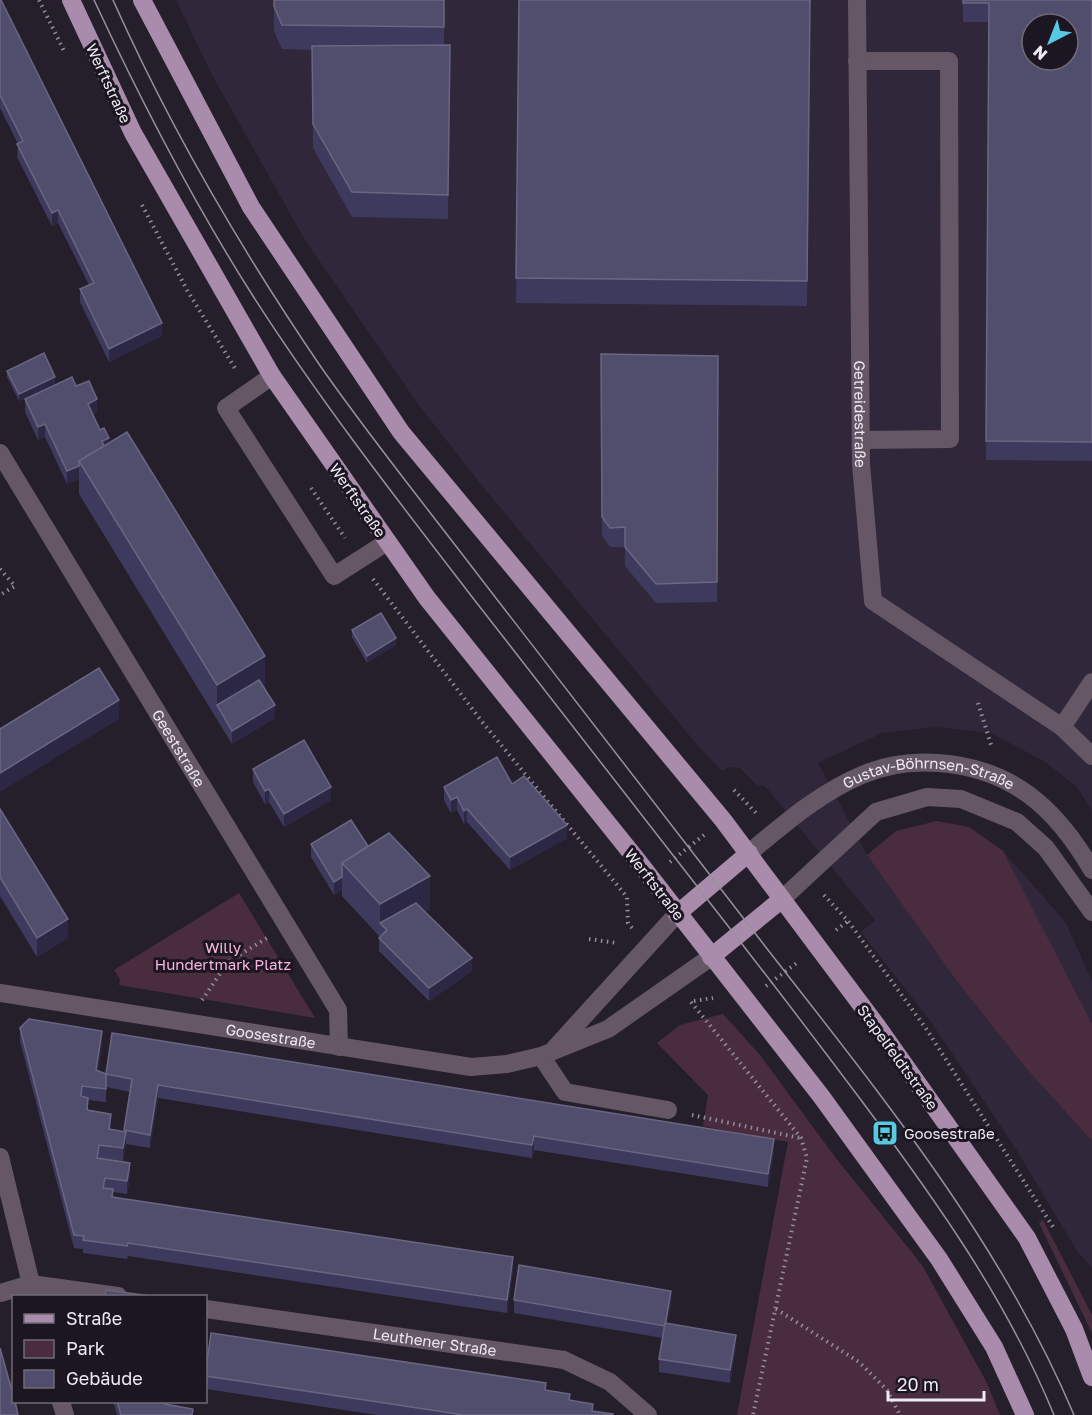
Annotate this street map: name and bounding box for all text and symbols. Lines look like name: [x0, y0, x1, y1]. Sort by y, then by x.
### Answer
north arrow: [1020, 12, 1080, 72]
street label: Werftstraße: [83, 40, 135, 126]
text: N: [1029, 42, 1051, 65]
street label: Getreidestraße: [851, 360, 870, 468]
street label: Werftstraße: [326, 460, 390, 541]
street label: Geeststraße: [149, 706, 210, 790]
text: Gustav-Böhrnsen-Straße: [839, 753, 1018, 793]
street label: Gustav-Böhrnsen-Straße: [840, 779, 1018, 797]
street label: Werftstraße: [621, 845, 689, 924]
park label: Willy Hundertmark Platz: [155, 938, 292, 973]
street label: Stapelfeldtstraße: [854, 1001, 942, 1113]
street label: Goosestraße: [224, 1020, 317, 1052]
bus stop icon: Goosestraße: [870, 1118, 900, 1148]
place label: Goosestraße: [904, 1124, 995, 1142]
legend: [12, 1295, 207, 1403]
text: Straße: [66, 1307, 122, 1329]
street label: Leuthener Straße: [372, 1324, 498, 1359]
text: Park: [66, 1337, 105, 1359]
scale bar: [888, 1364, 984, 1402]
text: Gebäude: [66, 1367, 143, 1389]
text: 20 m: [897, 1373, 939, 1395]

